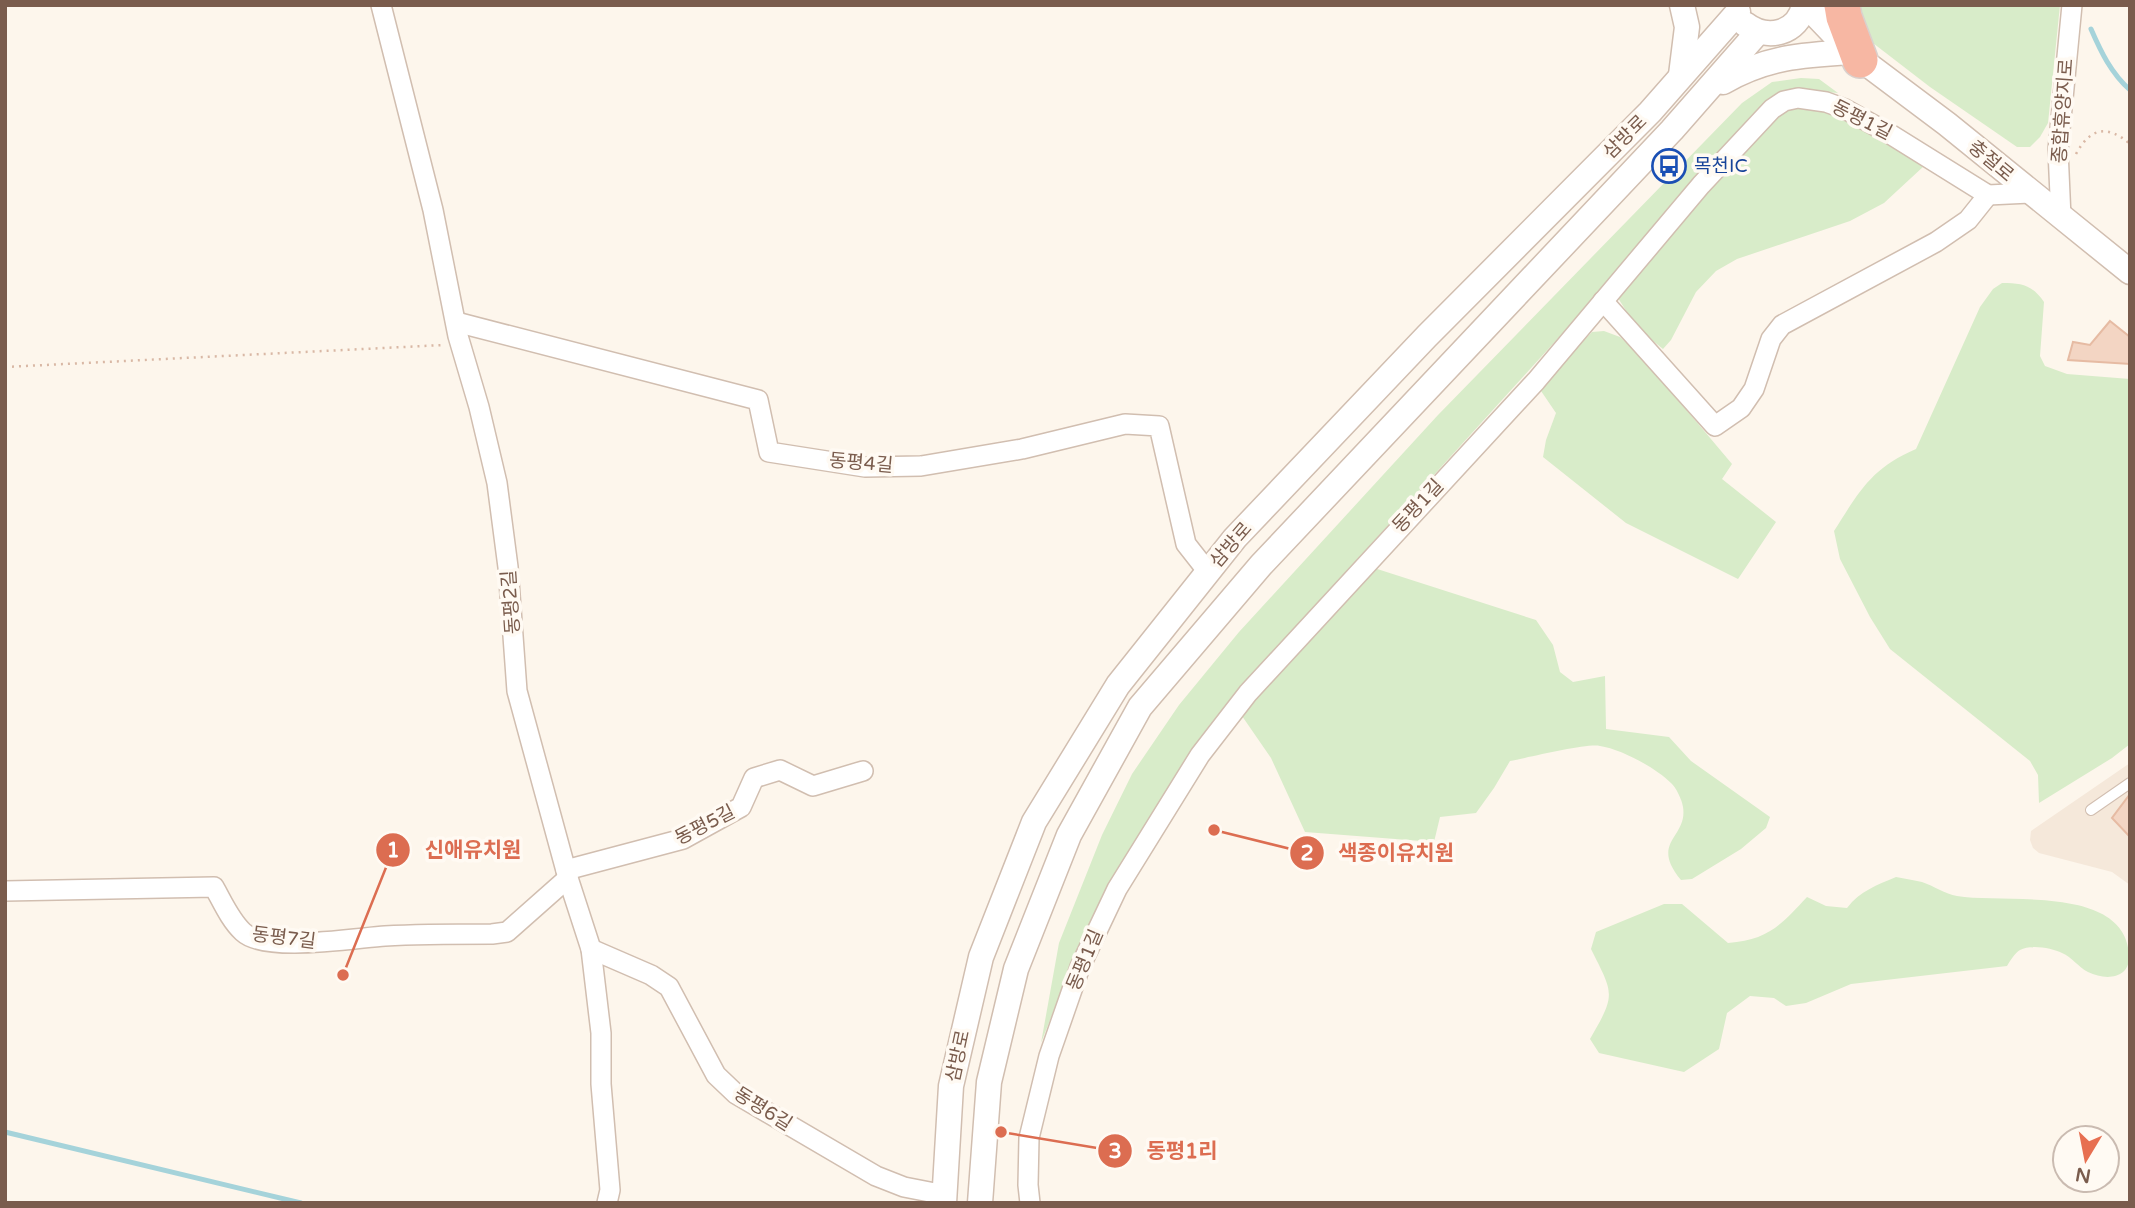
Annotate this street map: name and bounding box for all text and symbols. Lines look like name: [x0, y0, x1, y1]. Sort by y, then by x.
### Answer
street label: 종합휴양지로: [2048, 58, 2078, 164]
street label: 동평1길: [1828, 96, 1896, 144]
street label: 삼방로: [1599, 111, 1651, 163]
street label: 충절로: [1964, 136, 2018, 186]
bus stop icon: 목천IC: [1650, 147, 1688, 185]
place label: 목천IC: [1694, 155, 1748, 177]
street label: 동평4길: [828, 449, 894, 477]
street label: 동평1길: [1388, 475, 1448, 537]
street label: 삼방로: [1205, 518, 1257, 572]
street label: 동평2길: [498, 569, 524, 635]
street label: 동평5길: [671, 801, 739, 849]
callout: 신애유치원: [376, 829, 535, 871]
callout: 색종이유치원: [1289, 832, 1468, 874]
text: 1: [386, 838, 400, 863]
text: 신애유치원: [425, 838, 521, 863]
text: 2: [1300, 841, 1314, 866]
text: 색종이유치원: [1338, 841, 1454, 866]
street label: 동평7길: [251, 923, 317, 953]
street label: 동평1길: [1062, 926, 1108, 994]
street label: 삼방로: [942, 1028, 974, 1084]
street label: 동평6길: [730, 1083, 796, 1135]
north arrow: [2051, 1124, 2121, 1194]
callout: 동평1리: [1097, 1130, 1231, 1172]
text: 3: [1108, 1139, 1122, 1164]
text: 동평1리: [1146, 1139, 1218, 1164]
text: N: [2074, 1163, 2093, 1187]

